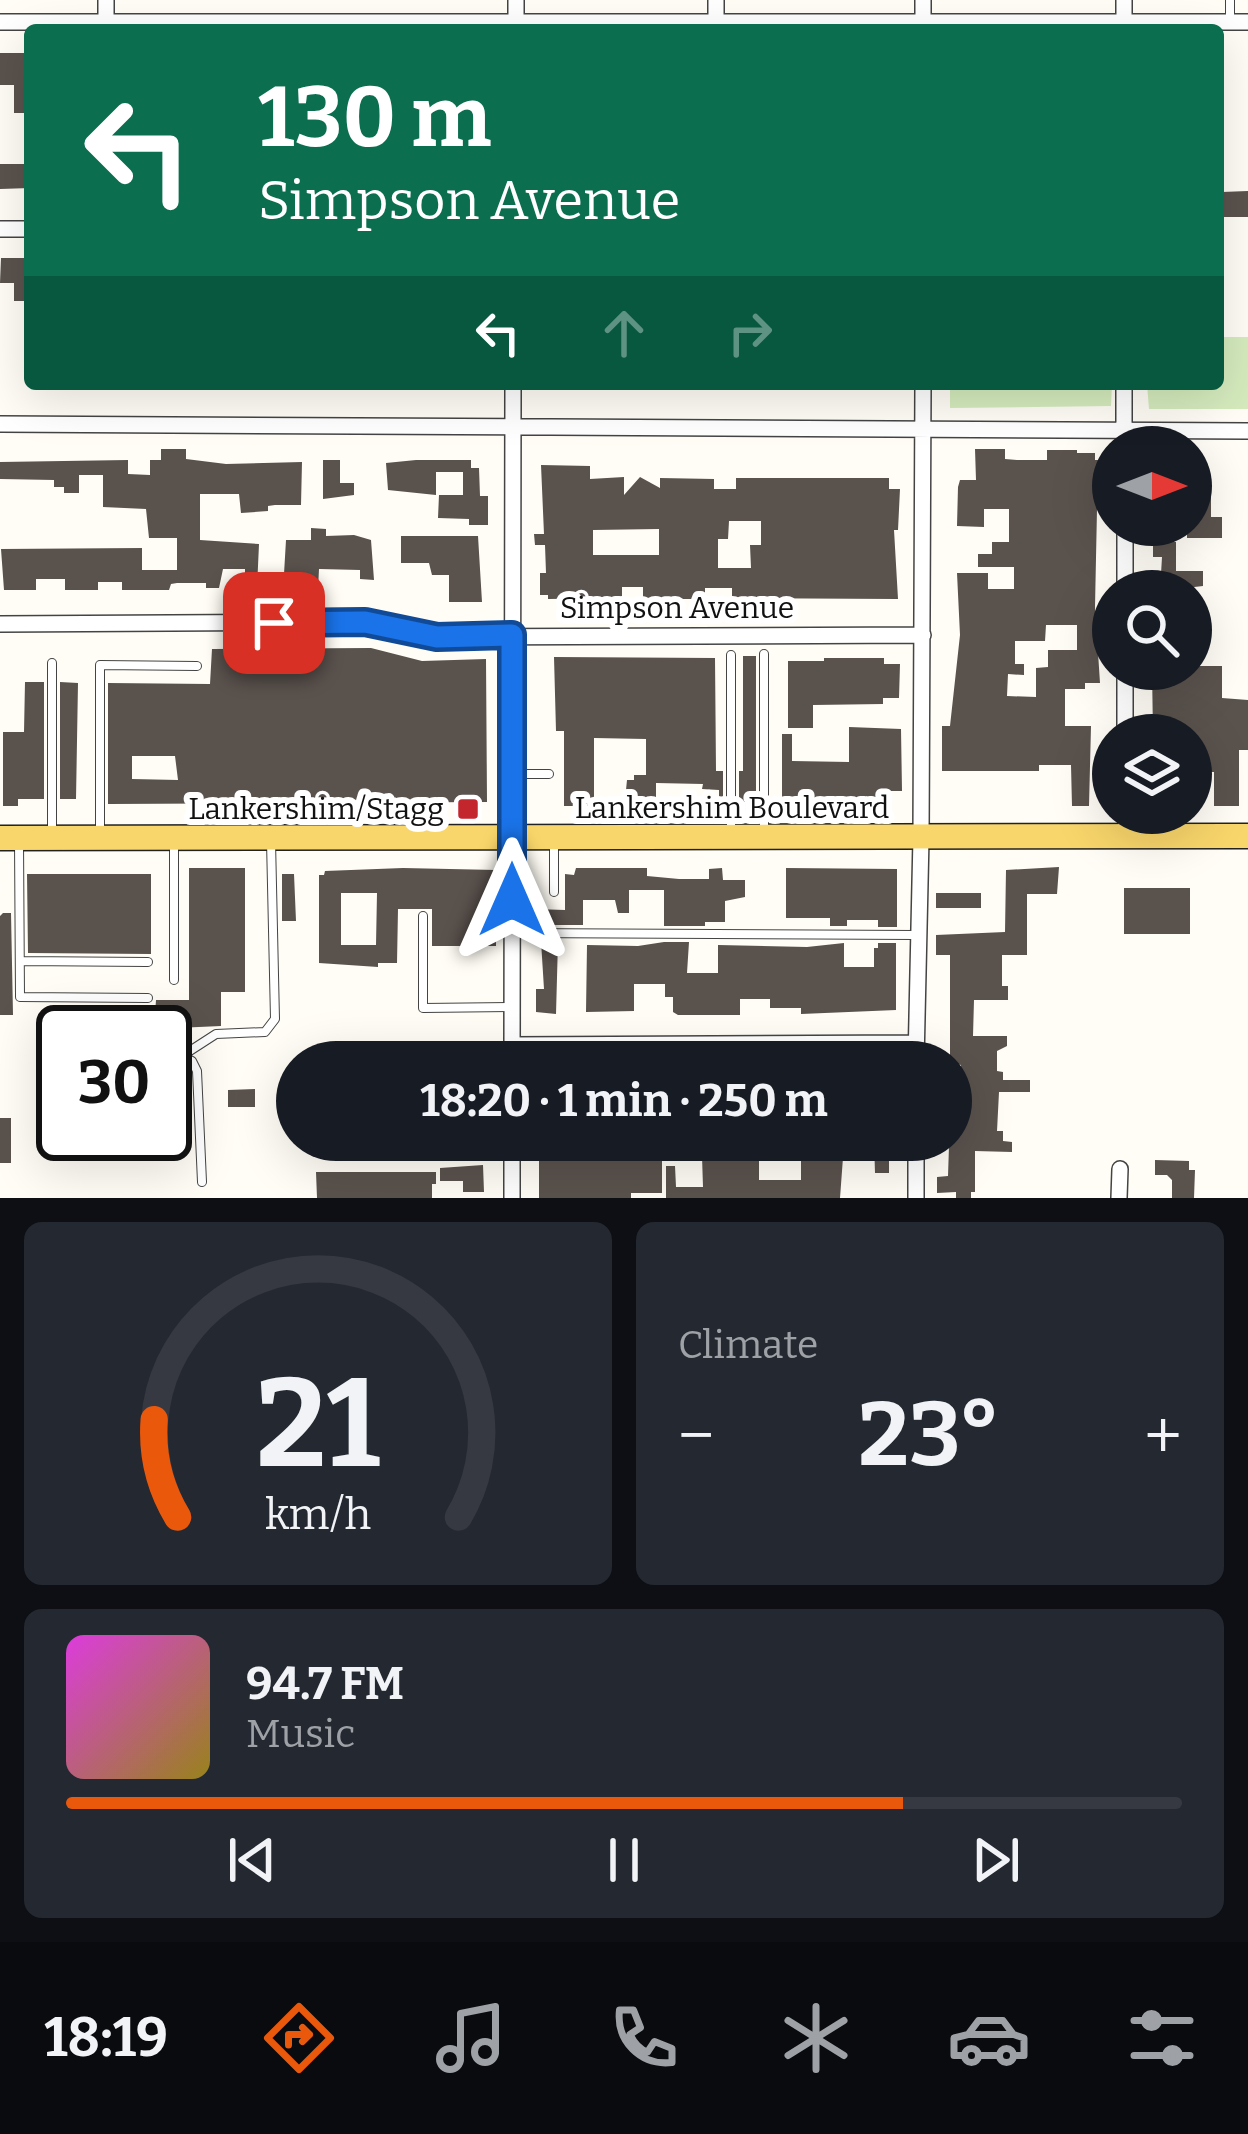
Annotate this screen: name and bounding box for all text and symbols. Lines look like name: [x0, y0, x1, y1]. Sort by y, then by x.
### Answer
text: 130 m: [258, 67, 491, 168]
icon: left: [60, 72, 216, 228]
text: Simpson Avenue: [258, 169, 680, 233]
icon: left: [465, 300, 531, 366]
icon: ahead: [591, 300, 657, 366]
icon: right: [717, 300, 783, 366]
north arrow: [1092, 426, 1212, 546]
map controls: [1092, 426, 1212, 834]
button: search: [1092, 570, 1212, 690]
pin: [223, 572, 325, 674]
icon: arrive: [241, 590, 307, 656]
street label: Simpson Avenue: [560, 590, 794, 626]
button: layers: [1092, 714, 1212, 834]
street label: Lankershim Boulevard: [575, 790, 890, 826]
place label: Lankershim/Stagg: [188, 791, 444, 827]
marker: Lankershim/Stagg: [455, 796, 481, 822]
position arrow: [449, 837, 575, 963]
speed limit sign: 30: [36, 1005, 192, 1161]
text: 18:20 · 1 min · 250 m: [420, 1074, 828, 1128]
text: Climate: [678, 1322, 818, 1368]
text: 21: [256, 1349, 380, 1499]
text: 23°: [858, 1381, 1000, 1489]
text: −: [678, 1396, 714, 1475]
text: +: [1144, 1396, 1182, 1475]
text: km/h: [265, 1488, 371, 1539]
text: 94.7 FM: [246, 1657, 404, 1711]
text: Music: [246, 1711, 355, 1757]
icon: previous: [219, 1827, 285, 1893]
icon: pause: [591, 1827, 657, 1893]
icon: next: [963, 1827, 1029, 1893]
icon: directions: [257, 1996, 341, 2080]
icon: music: [429, 1996, 513, 2080]
icon: phone: [602, 1996, 686, 2080]
icon: climate: [774, 1996, 858, 2080]
icon: car: [947, 1996, 1031, 2080]
icon: filters: [1120, 1996, 1204, 2080]
text: 18:19: [44, 2006, 168, 2070]

